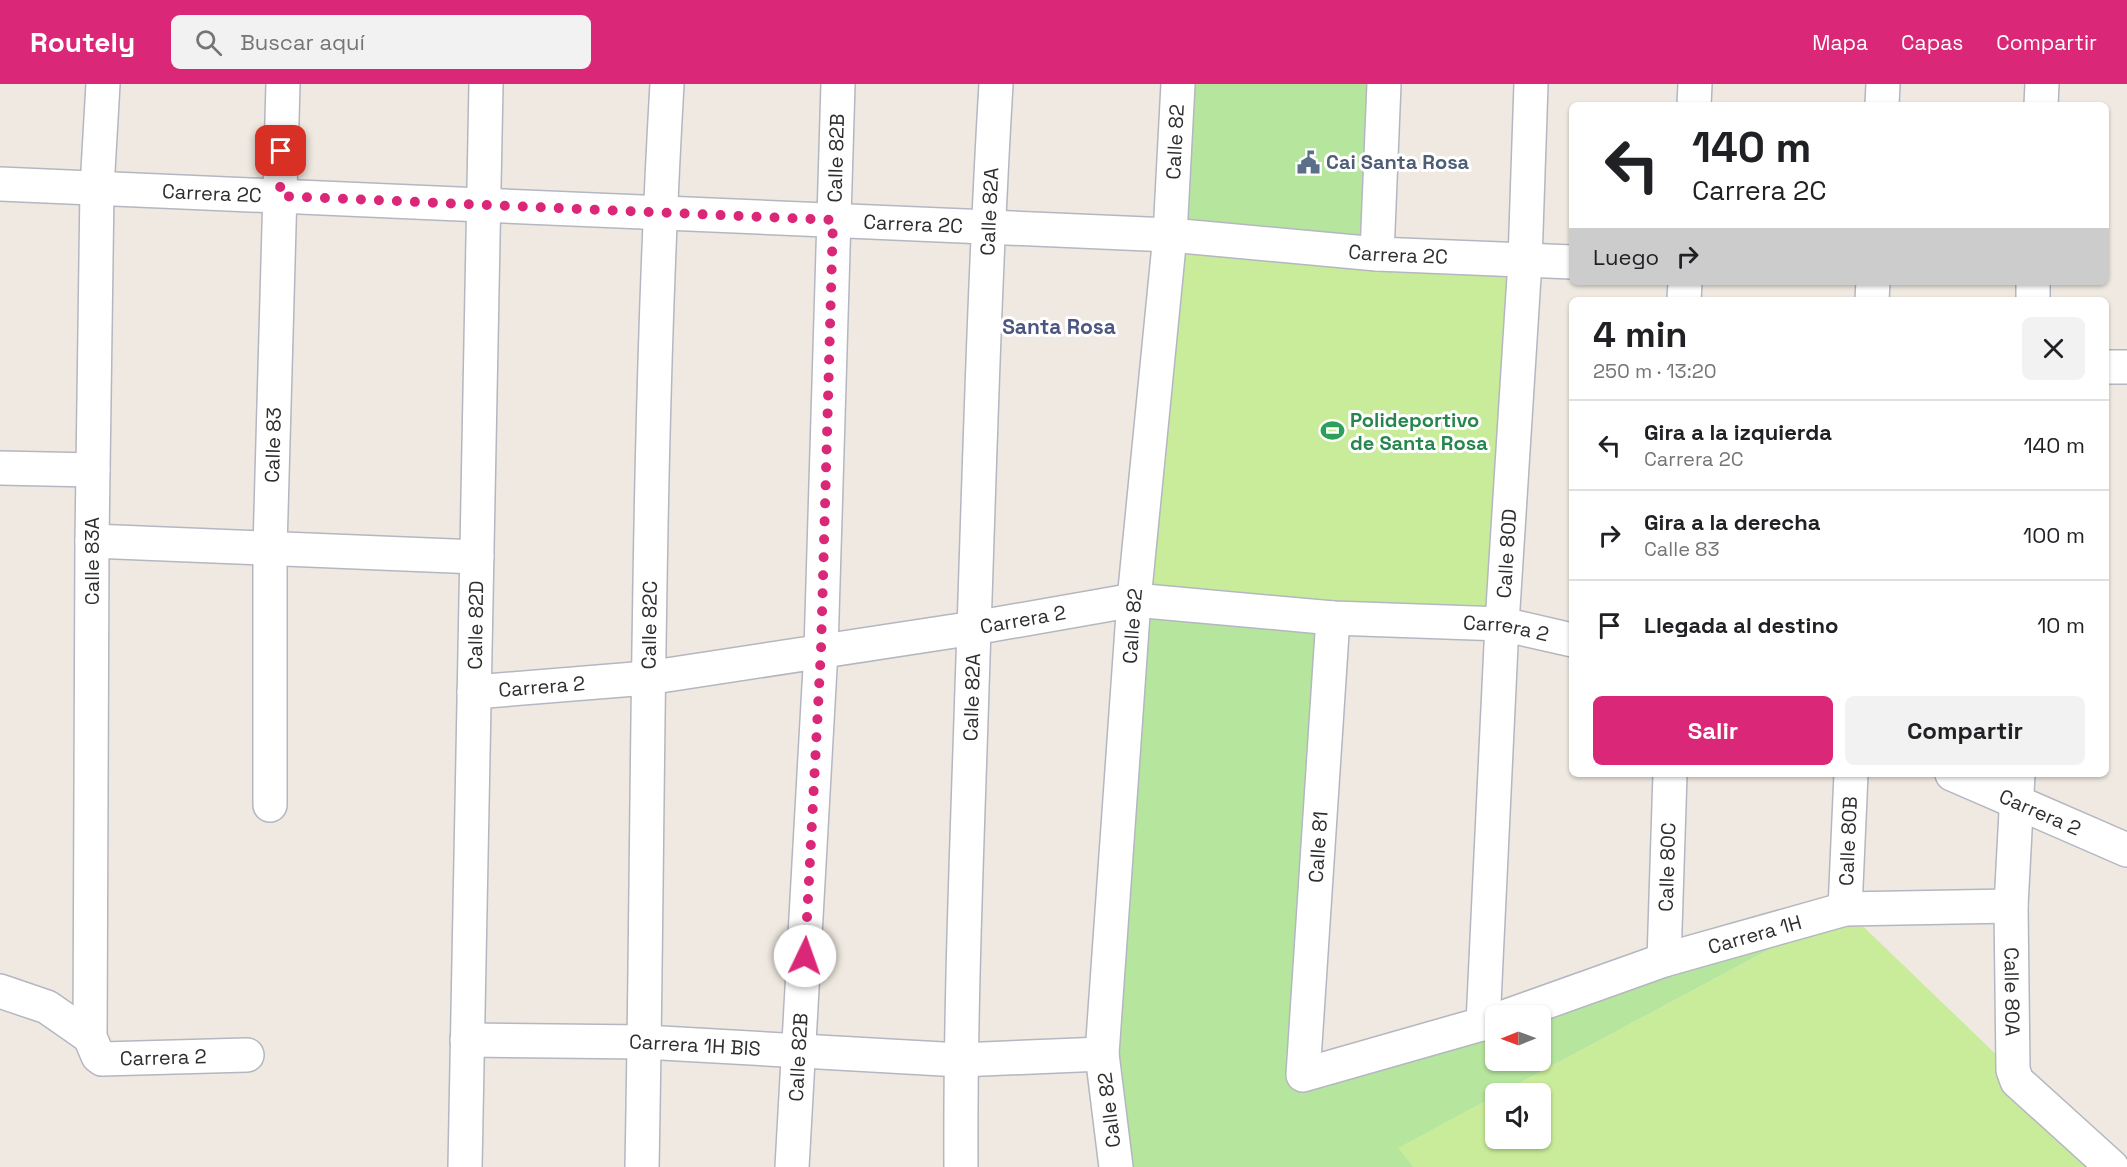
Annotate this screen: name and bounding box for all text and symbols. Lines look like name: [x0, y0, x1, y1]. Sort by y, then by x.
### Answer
search box: [171, 15, 591, 69]
text: Routely: [30, 24, 135, 60]
icon: search: [192, 26, 225, 59]
text: Buscar aquí: [240, 28, 365, 56]
text: Mapa: [1812, 29, 1868, 56]
text: Capas: [1901, 29, 1963, 56]
text: Compartir: [1996, 29, 2097, 56]
street label: Calle 82: [1160, 103, 1190, 180]
street label: Calle 82B: [821, 113, 850, 203]
text: 140 m: [1692, 121, 1811, 174]
pin: [255, 125, 306, 176]
icon: left: [1593, 126, 1671, 204]
icon: arrive: [264, 134, 297, 167]
public building icon: Cai Santa Rosa: [1295, 149, 1321, 175]
place label: Cai Santa Rosa: [1326, 149, 1470, 175]
street label: Calle 82A: [974, 166, 1004, 256]
text: Carrera 2C: [1692, 173, 1827, 208]
street label: Carrera 2C: [161, 178, 262, 208]
street label: Carrera 2C: [863, 209, 963, 239]
street label: Carrera 2C: [1347, 238, 1448, 270]
icon: right: [1671, 240, 1704, 273]
text: Luego: [1593, 243, 1659, 271]
text: 4 min: [1593, 312, 1688, 358]
district label: Santa Rosa: [1002, 313, 1116, 340]
button: close: [2022, 317, 2085, 380]
text: 250 m · 13:20: [1593, 358, 1717, 384]
street label: Calle 83: [259, 407, 287, 483]
place label: Polideportivo de Santa Rosa: [1350, 407, 1488, 456]
sports icon: Polideportivo de Santa Rosa: [1319, 418, 1345, 444]
text: Gira a la izquierda: [1644, 418, 1832, 446]
icon: left: [1593, 429, 1626, 462]
text: 140 m: [2023, 431, 2085, 459]
text: Carrera 2C: [1644, 446, 1744, 472]
street label: Calle 80D: [1491, 508, 1522, 599]
text: Gira a la derecha: [1644, 508, 1821, 536]
street label: Calle 83A: [79, 516, 105, 605]
icon: right: [1593, 519, 1626, 552]
text: 100 m: [2023, 521, 2085, 549]
text: Calle 83: [1644, 536, 1720, 562]
street label: Calle 82D: [462, 580, 489, 670]
street label: Calle 82C: [636, 581, 663, 669]
street label: Calle 82: [1117, 587, 1148, 665]
street label: Carrera 2: [978, 599, 1068, 640]
icon: arrive: [1593, 609, 1626, 642]
street label: Carrera 2: [1462, 610, 1551, 647]
text: Llegada al destino: [1644, 611, 1838, 639]
text: 10 m: [2037, 611, 2085, 639]
street label: Calle 82A: [957, 652, 986, 742]
street label: Carrera 2: [497, 670, 586, 703]
button: Salir: [1593, 696, 1833, 765]
button: Compartir: [1845, 696, 2085, 765]
street label: Carrera 2: [1995, 783, 2085, 841]
street label: Calle 80B: [1833, 796, 1863, 886]
street label: Calle 81: [1303, 810, 1333, 884]
street label: Calle 80C: [1653, 822, 1681, 912]
street label: Carrera 1H: [1705, 909, 1805, 960]
position arrow: [773, 924, 837, 988]
street label: Calle 80A: [1999, 947, 2026, 1037]
north arrow: [1485, 1005, 1551, 1071]
map controls: [1485, 1005, 1551, 1149]
street label: Calle 82B: [783, 1012, 814, 1102]
street label: Carrera 1H BIS: [629, 1029, 761, 1062]
street label: Carrera 2: [119, 1043, 207, 1072]
street label: Calle 82: [1091, 1071, 1127, 1149]
button: sound: [1485, 1083, 1551, 1149]

